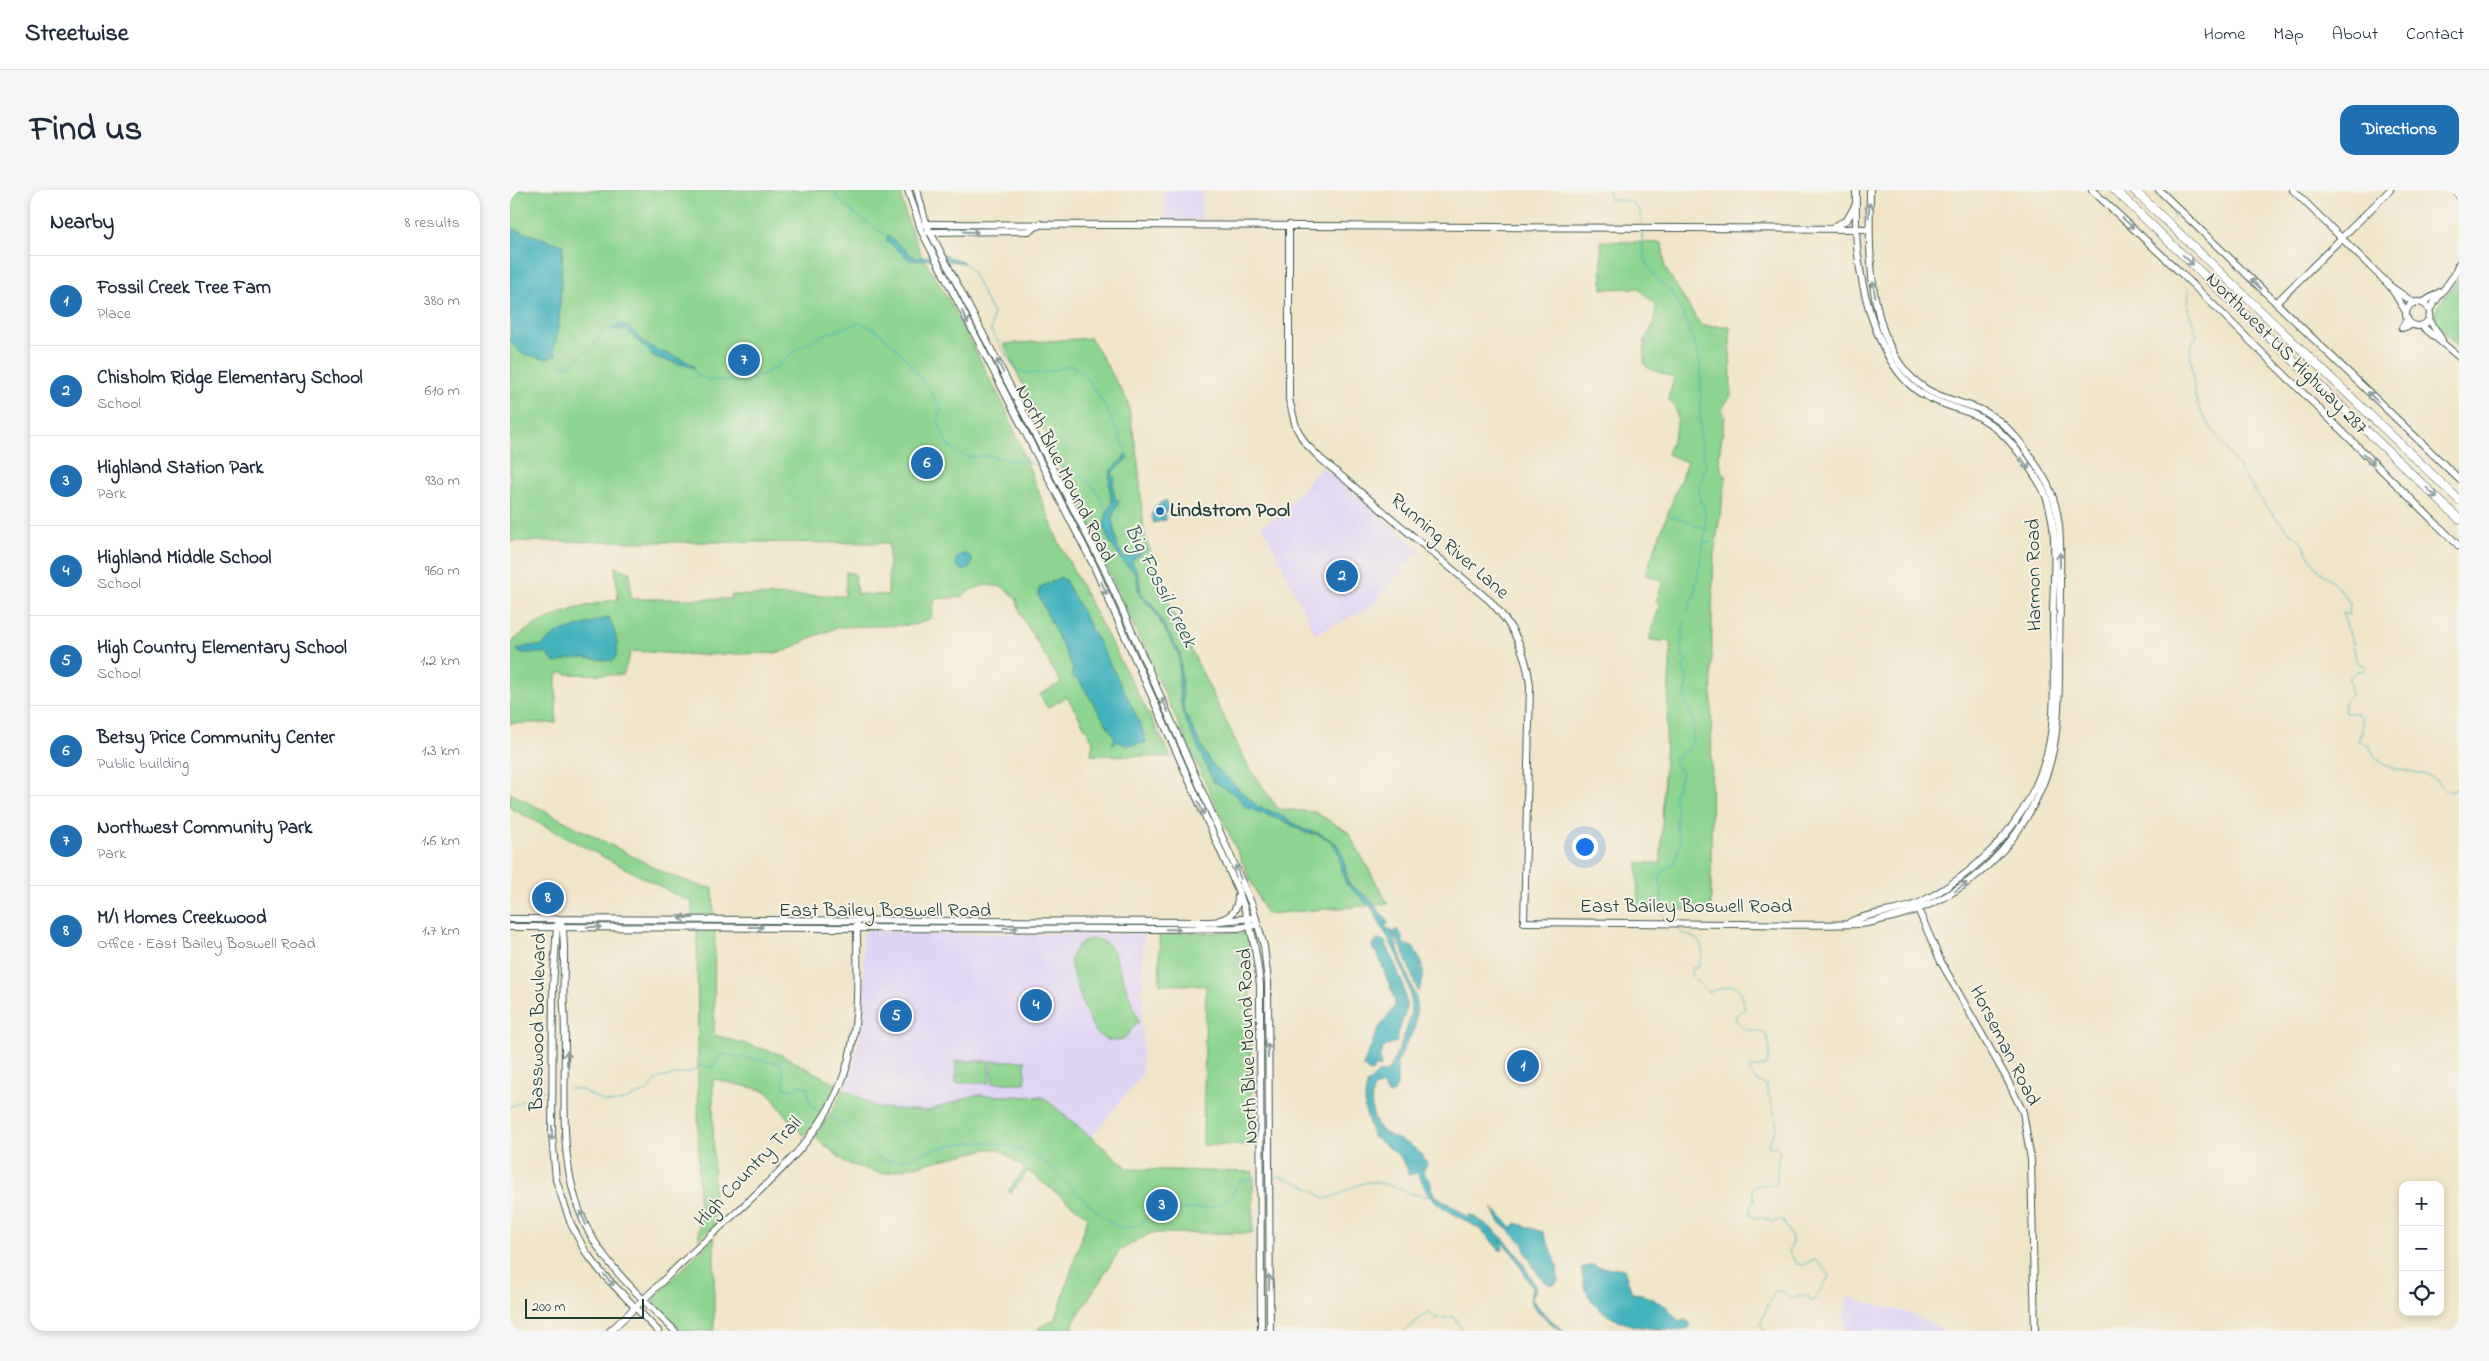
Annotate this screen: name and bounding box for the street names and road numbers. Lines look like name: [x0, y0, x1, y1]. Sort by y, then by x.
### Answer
street label: Northwest US Highway 287: [2197, 266, 2374, 443]
street label: North Blue Mound Road: [1007, 380, 1121, 568]
street label: Running River Lane: [1382, 487, 1515, 608]
street label: Harmon Road: [2020, 518, 2050, 632]
street label: East Bailey Boswell Road: [1580, 893, 1792, 922]
street label: East Bailey Boswell Road: [779, 897, 991, 926]
street label: Basswood Boulevard: [523, 933, 555, 1112]
street label: North Blue Mound Road: [1231, 948, 1267, 1144]
street label: Horseman Road: [1961, 981, 2047, 1111]
street label: High Country Trail: [688, 1110, 811, 1235]

